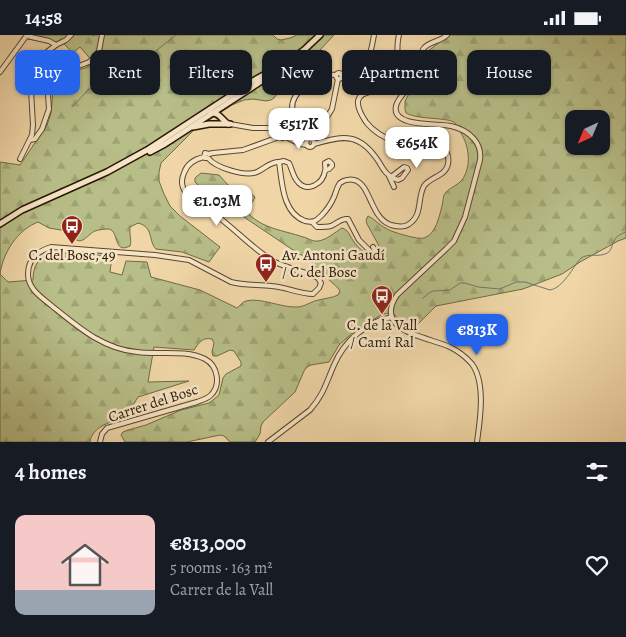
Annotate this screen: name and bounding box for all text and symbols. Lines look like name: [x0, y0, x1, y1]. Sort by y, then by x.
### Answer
text: 14:58: [25, 5, 63, 31]
chip: Buy: [15, 50, 80, 95]
chip: Rent: [90, 50, 160, 95]
chip: Filters: [170, 50, 252, 95]
chip: New: [262, 50, 332, 95]
chip: Apartment: [342, 50, 457, 95]
chip: House: [467, 50, 551, 95]
pin: €517K: [264, 107, 334, 150]
north arrow: [565, 110, 610, 155]
map controls: [565, 110, 610, 155]
text: €517K: [279, 113, 319, 135]
pin: €654K: [382, 127, 452, 169]
text: €654K: [396, 132, 438, 154]
pin: €1.03M: [176, 185, 258, 227]
text: €1.03M: [193, 190, 241, 212]
bus stop icon: C. del Bosc, 49: [60, 214, 84, 245]
place label: C. del Bosc, 49: [29, 245, 116, 265]
place label: Av. Antoni Gaudí / C. del Bosc: [281, 245, 385, 282]
bus stop icon: Av. Antoni Gaudí / C. del Bosc: [254, 252, 278, 283]
bus stop icon: C. de la Vall / Camí Ral: [370, 284, 394, 315]
pin: €813K: [442, 313, 512, 356]
place label: C. de la Vall / Camí Ral: [347, 315, 417, 352]
text: €813K: [457, 319, 497, 341]
street label: Carrer del Bosc: [106, 379, 200, 427]
text: 4 homes: [15, 458, 87, 486]
icon: filters: [583, 458, 611, 486]
text: €813,000: [170, 529, 246, 557]
icon: home: [55, 535, 115, 595]
icon: heart: [583, 551, 611, 579]
text: 5 rooms · 163 m²: [170, 557, 272, 579]
text: Carrer de la Vall: [170, 579, 273, 601]

